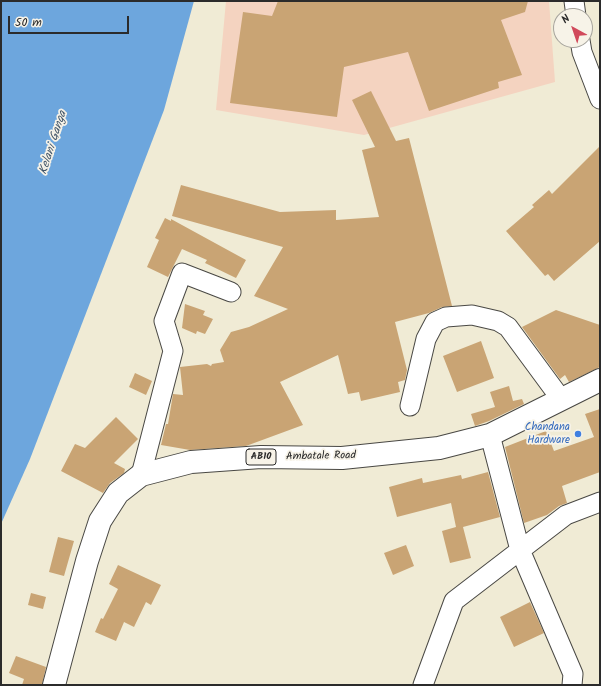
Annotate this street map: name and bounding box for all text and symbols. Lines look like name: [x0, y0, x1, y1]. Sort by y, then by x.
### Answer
scale bar: [10, 8, 131, 34]
north arrow: [553, 8, 593, 48]
text: N: [557, 10, 574, 29]
text: 50 m: [15, 13, 42, 32]
water label: Kelani Ganga: [37, 109, 71, 177]
place label: Chandana Hardware: [525, 421, 570, 447]
marker: Chandana Hardware: [573, 429, 583, 439]
road number: AB10: [246, 449, 276, 465]
street label: Ambatale Road: [286, 450, 356, 464]

